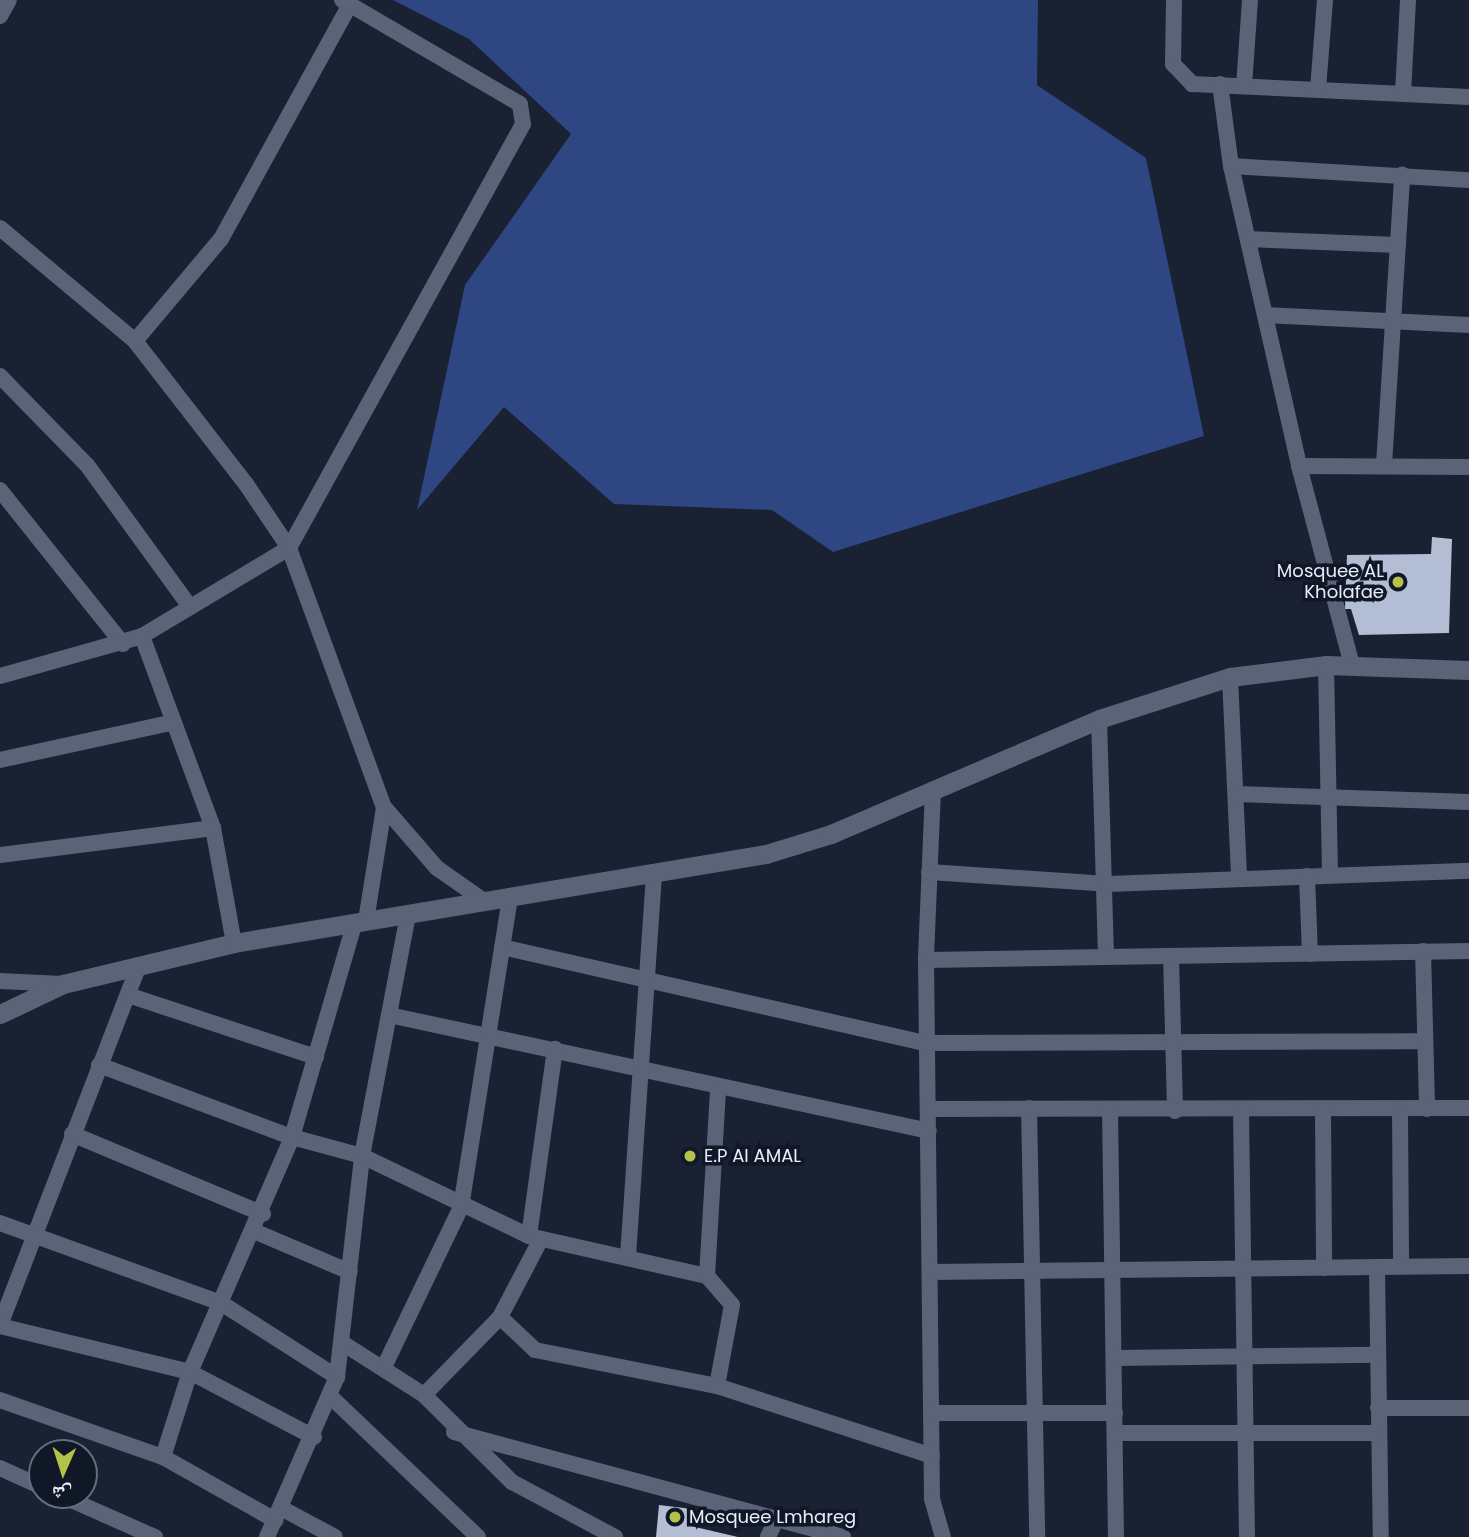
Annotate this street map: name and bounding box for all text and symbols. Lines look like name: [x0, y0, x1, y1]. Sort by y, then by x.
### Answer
place label: Mosquee AL Kholafae: [1277, 561, 1384, 604]
marker: Mosquee AL Kholafae: [1390, 574, 1406, 590]
place label: E.P Al AMAL: [704, 1145, 801, 1167]
marker: E.P Al AMAL: [682, 1148, 698, 1164]
north arrow: [28, 1439, 98, 1509]
text: ش: [51, 1479, 73, 1507]
place label: Mosquee Lmhareg: [689, 1506, 856, 1528]
marker: Mosquee Lmhareg: [667, 1509, 683, 1525]

